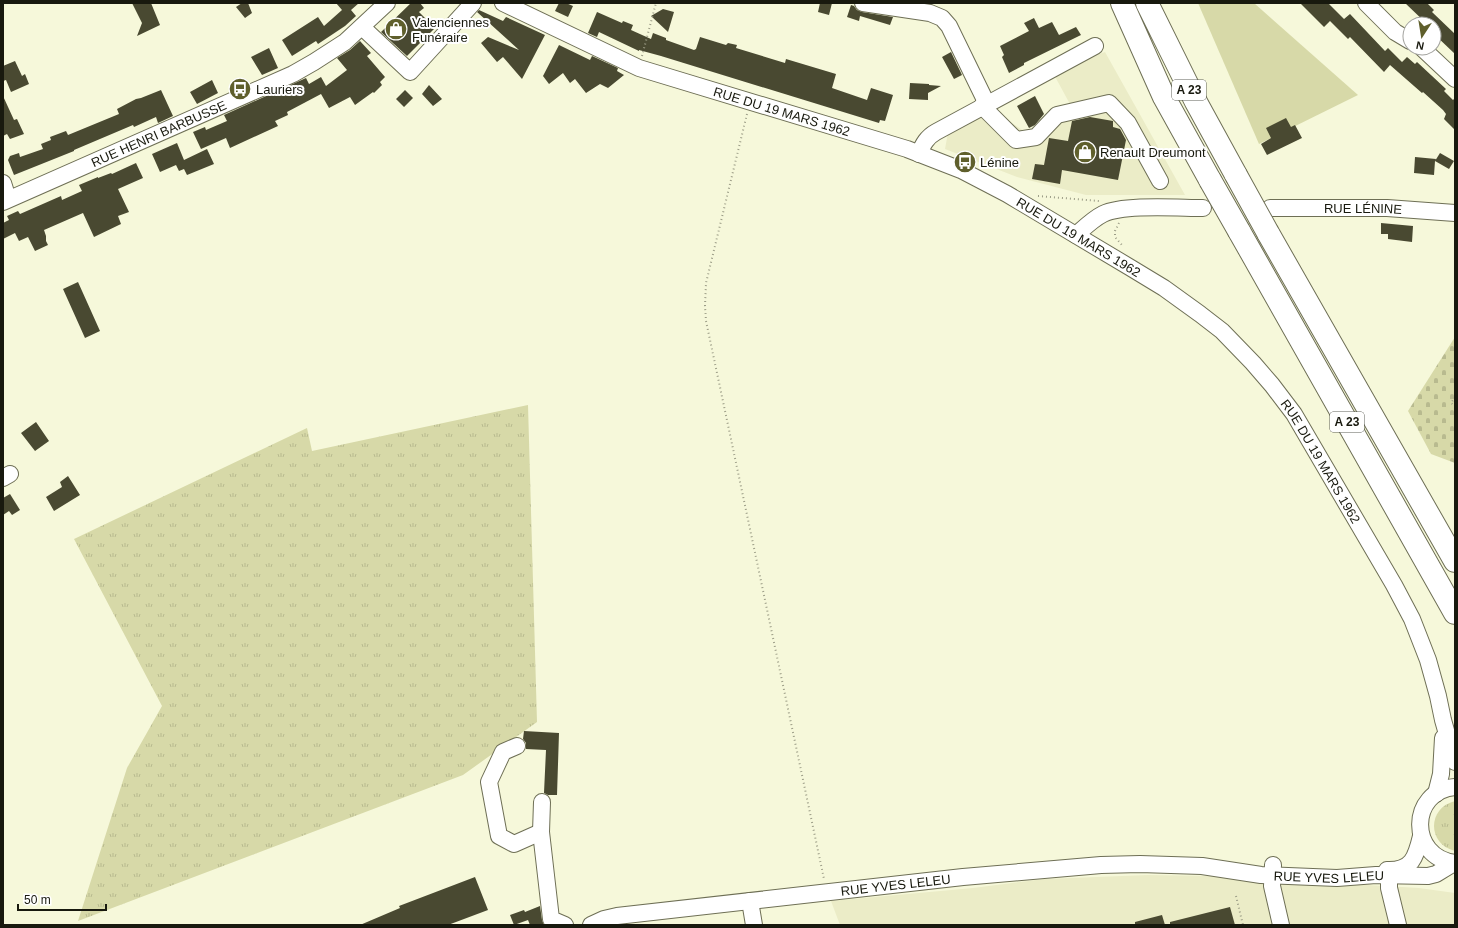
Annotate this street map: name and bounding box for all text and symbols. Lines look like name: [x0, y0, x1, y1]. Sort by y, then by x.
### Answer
place label: Valenciennes Funéraire: [412, 15, 490, 45]
shop icon: Valenciennes Funéraire: [383, 16, 409, 42]
north arrow: [1402, 16, 1442, 56]
text: N: [1415, 39, 1425, 52]
bus stop icon: Lauriers: [227, 76, 253, 102]
road number: A 23: [1172, 80, 1206, 100]
place label: Lauriers: [256, 82, 303, 97]
street label: RUE DU 19 MARS 1962: [712, 84, 852, 139]
street label: RUE HENRI BARBUSSE: [89, 97, 229, 170]
shop icon: Renault Dreumont: [1072, 139, 1098, 165]
place label: Renault Dreumont: [1100, 145, 1206, 160]
bus stop icon: Lénine: [952, 149, 978, 175]
place label: Lénine: [980, 155, 1019, 170]
street label: RUE DU 19 MARS 1962: [1014, 194, 1143, 280]
street label: RUE LÉNINE: [1324, 201, 1403, 217]
street label: RUE DU 19 MARS 1962: [1278, 397, 1363, 526]
road number: A 23: [1330, 412, 1364, 432]
street label: RUE YVES LELEU: [1273, 868, 1384, 886]
street label: RUE YVES LELEU: [840, 871, 951, 899]
scale bar: [18, 886, 106, 912]
text: 50 m: [24, 893, 51, 907]

